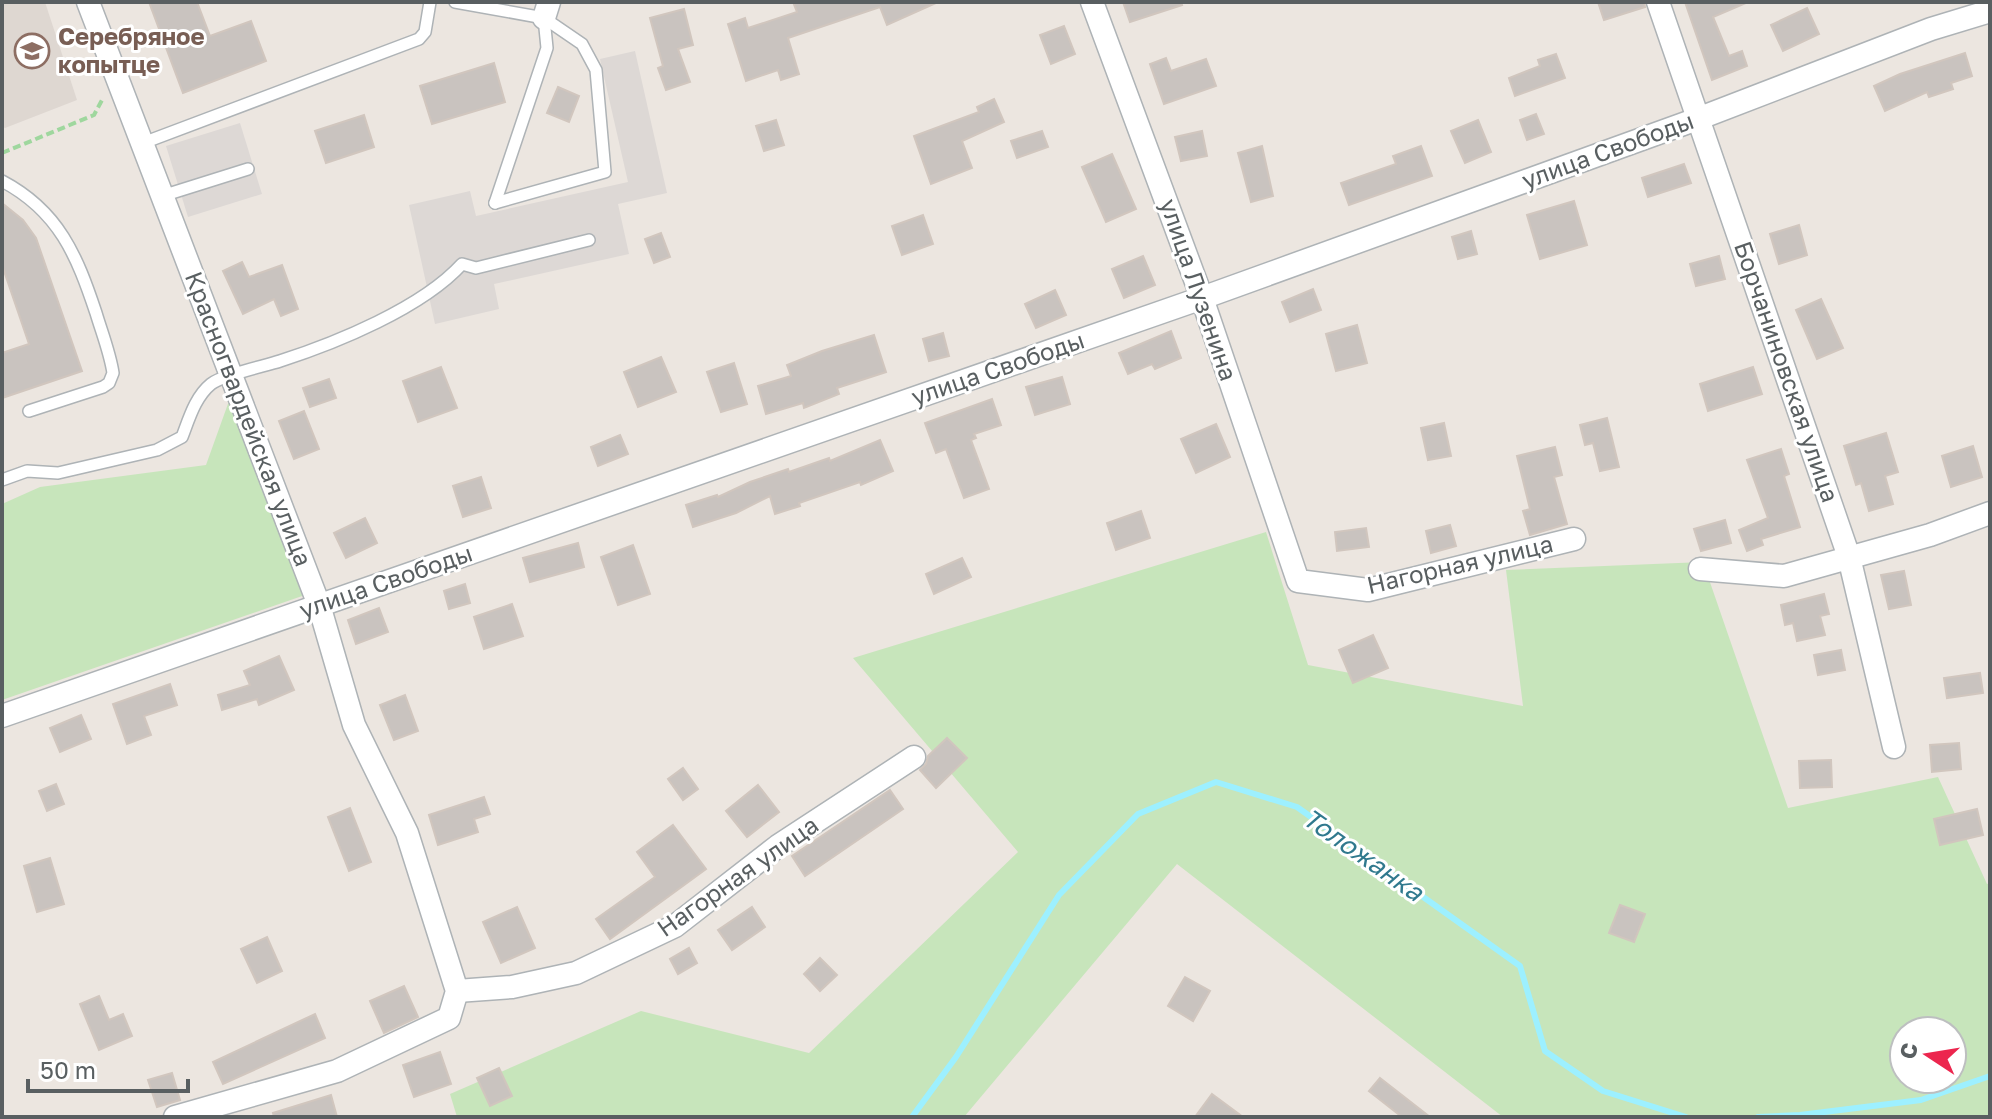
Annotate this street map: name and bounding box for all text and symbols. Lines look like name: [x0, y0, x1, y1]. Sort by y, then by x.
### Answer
place label: Серебряное копытце: [58, 21, 205, 78]
school or university icon: Серебряное копытце: [13, 32, 51, 70]
street label: улица Свободы: [1517, 105, 1698, 194]
street label: улица Лузенина: [1155, 195, 1244, 384]
street label: Борчаниновская улица: [1729, 237, 1846, 506]
street label: Красногвардейская улица: [180, 267, 319, 570]
street label: улица Свободы: [907, 324, 1088, 411]
street label: Нагорная улица: [1364, 528, 1555, 599]
street label: улица Свободы: [295, 537, 476, 624]
water label: Толожанка: [1297, 802, 1431, 908]
street label: Нагорная улица: [651, 809, 823, 942]
north arrow: [1888, 1015, 1968, 1095]
text: С: [1893, 1040, 1923, 1061]
scale bar: [28, 1043, 188, 1093]
text: 50 m: [40, 1055, 96, 1084]

